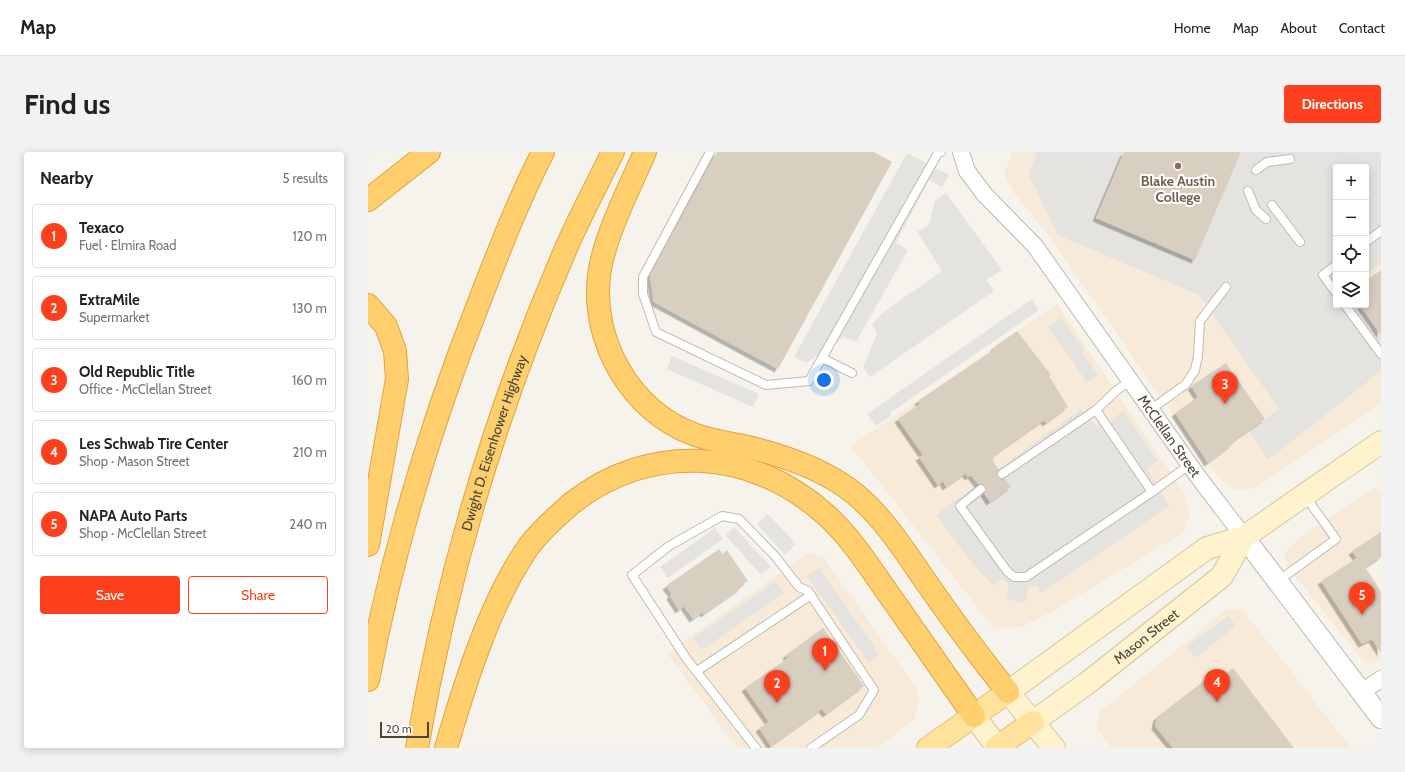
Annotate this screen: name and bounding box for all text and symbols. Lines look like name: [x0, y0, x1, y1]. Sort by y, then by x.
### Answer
text: Map: [20, 16, 56, 39]
text: Home: [1174, 19, 1211, 37]
text: Map: [1233, 19, 1258, 37]
text: About: [1280, 19, 1317, 37]
text: Contact: [1339, 19, 1385, 37]
button: Directions: [1284, 85, 1381, 123]
text: Find us: [24, 87, 110, 121]
marker: Blake Austin College: [1173, 161, 1183, 171]
map controls: [1333, 164, 1369, 308]
button: +: [1333, 164, 1369, 200]
text: Nearby: [40, 168, 93, 188]
text: 5 results: [282, 170, 328, 186]
place label: Blake Austin College: [1141, 172, 1215, 206]
button: −: [1333, 200, 1369, 236]
text: Texaco: [79, 219, 124, 237]
text: 1: [52, 228, 56, 244]
text: 120 m: [293, 228, 327, 244]
button: locate: [1333, 236, 1369, 272]
text: Fuel · Elmira Road: [79, 237, 177, 253]
button: layers: [1333, 272, 1369, 308]
text: ExtraMile: [79, 291, 140, 309]
text: 2: [51, 300, 57, 316]
text: 130 m: [292, 300, 327, 316]
text: Supermarket: [79, 309, 150, 325]
street label: Dwight D. Eisenhower Highway: [457, 352, 531, 533]
text: Old Republic Title: [79, 363, 195, 381]
your location: [814, 370, 834, 390]
pin: 3: [1212, 371, 1238, 404]
text: 3: [50, 372, 58, 388]
text: 160 m: [292, 372, 327, 388]
text: Office · McClellan Street: [79, 381, 212, 397]
street label: McClellan Street: [1134, 391, 1205, 481]
text: Les Schwab Tire Center: [79, 435, 228, 453]
text: 4: [50, 444, 58, 460]
text: 210 m: [293, 444, 327, 460]
text: Shop · Mason Street: [79, 453, 190, 469]
text: NAPA Auto Parts: [79, 507, 187, 525]
text: 5: [51, 516, 57, 532]
text: 240 m: [289, 516, 327, 532]
text: Shop · McClellan Street: [79, 525, 207, 541]
button: Save: [40, 576, 180, 614]
button: Share: [188, 576, 328, 614]
pin: 5: [1349, 582, 1375, 615]
street label: Mason Street: [1110, 605, 1183, 668]
pin: 1: [812, 638, 838, 671]
pin: 4: [1204, 669, 1230, 702]
pin: 2: [764, 670, 790, 703]
scale bar: [380, 720, 429, 739]
text: 20 m: [386, 722, 412, 736]

